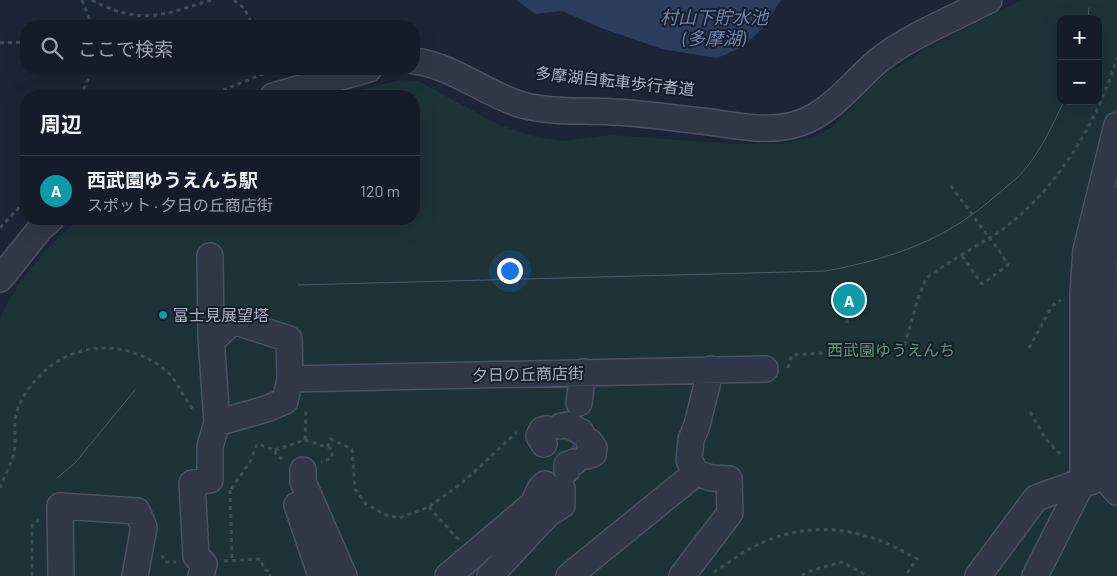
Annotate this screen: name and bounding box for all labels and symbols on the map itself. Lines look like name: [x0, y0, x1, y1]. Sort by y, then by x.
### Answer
water label: 村山下貯水池 (多摩湖): [660, 6, 770, 49]
street label: 多摩湖自転車歩行者道: [534, 63, 696, 98]
your location: [497, 258, 523, 284]
pin: A: [833, 281, 865, 319]
place label: 富士見展望塔: [173, 305, 269, 324]
marker: 富士見展望塔: [157, 309, 169, 321]
park label: 西武園ゆうえんち: [827, 340, 955, 359]
street label: 夕日の丘商店街: [472, 363, 584, 384]

